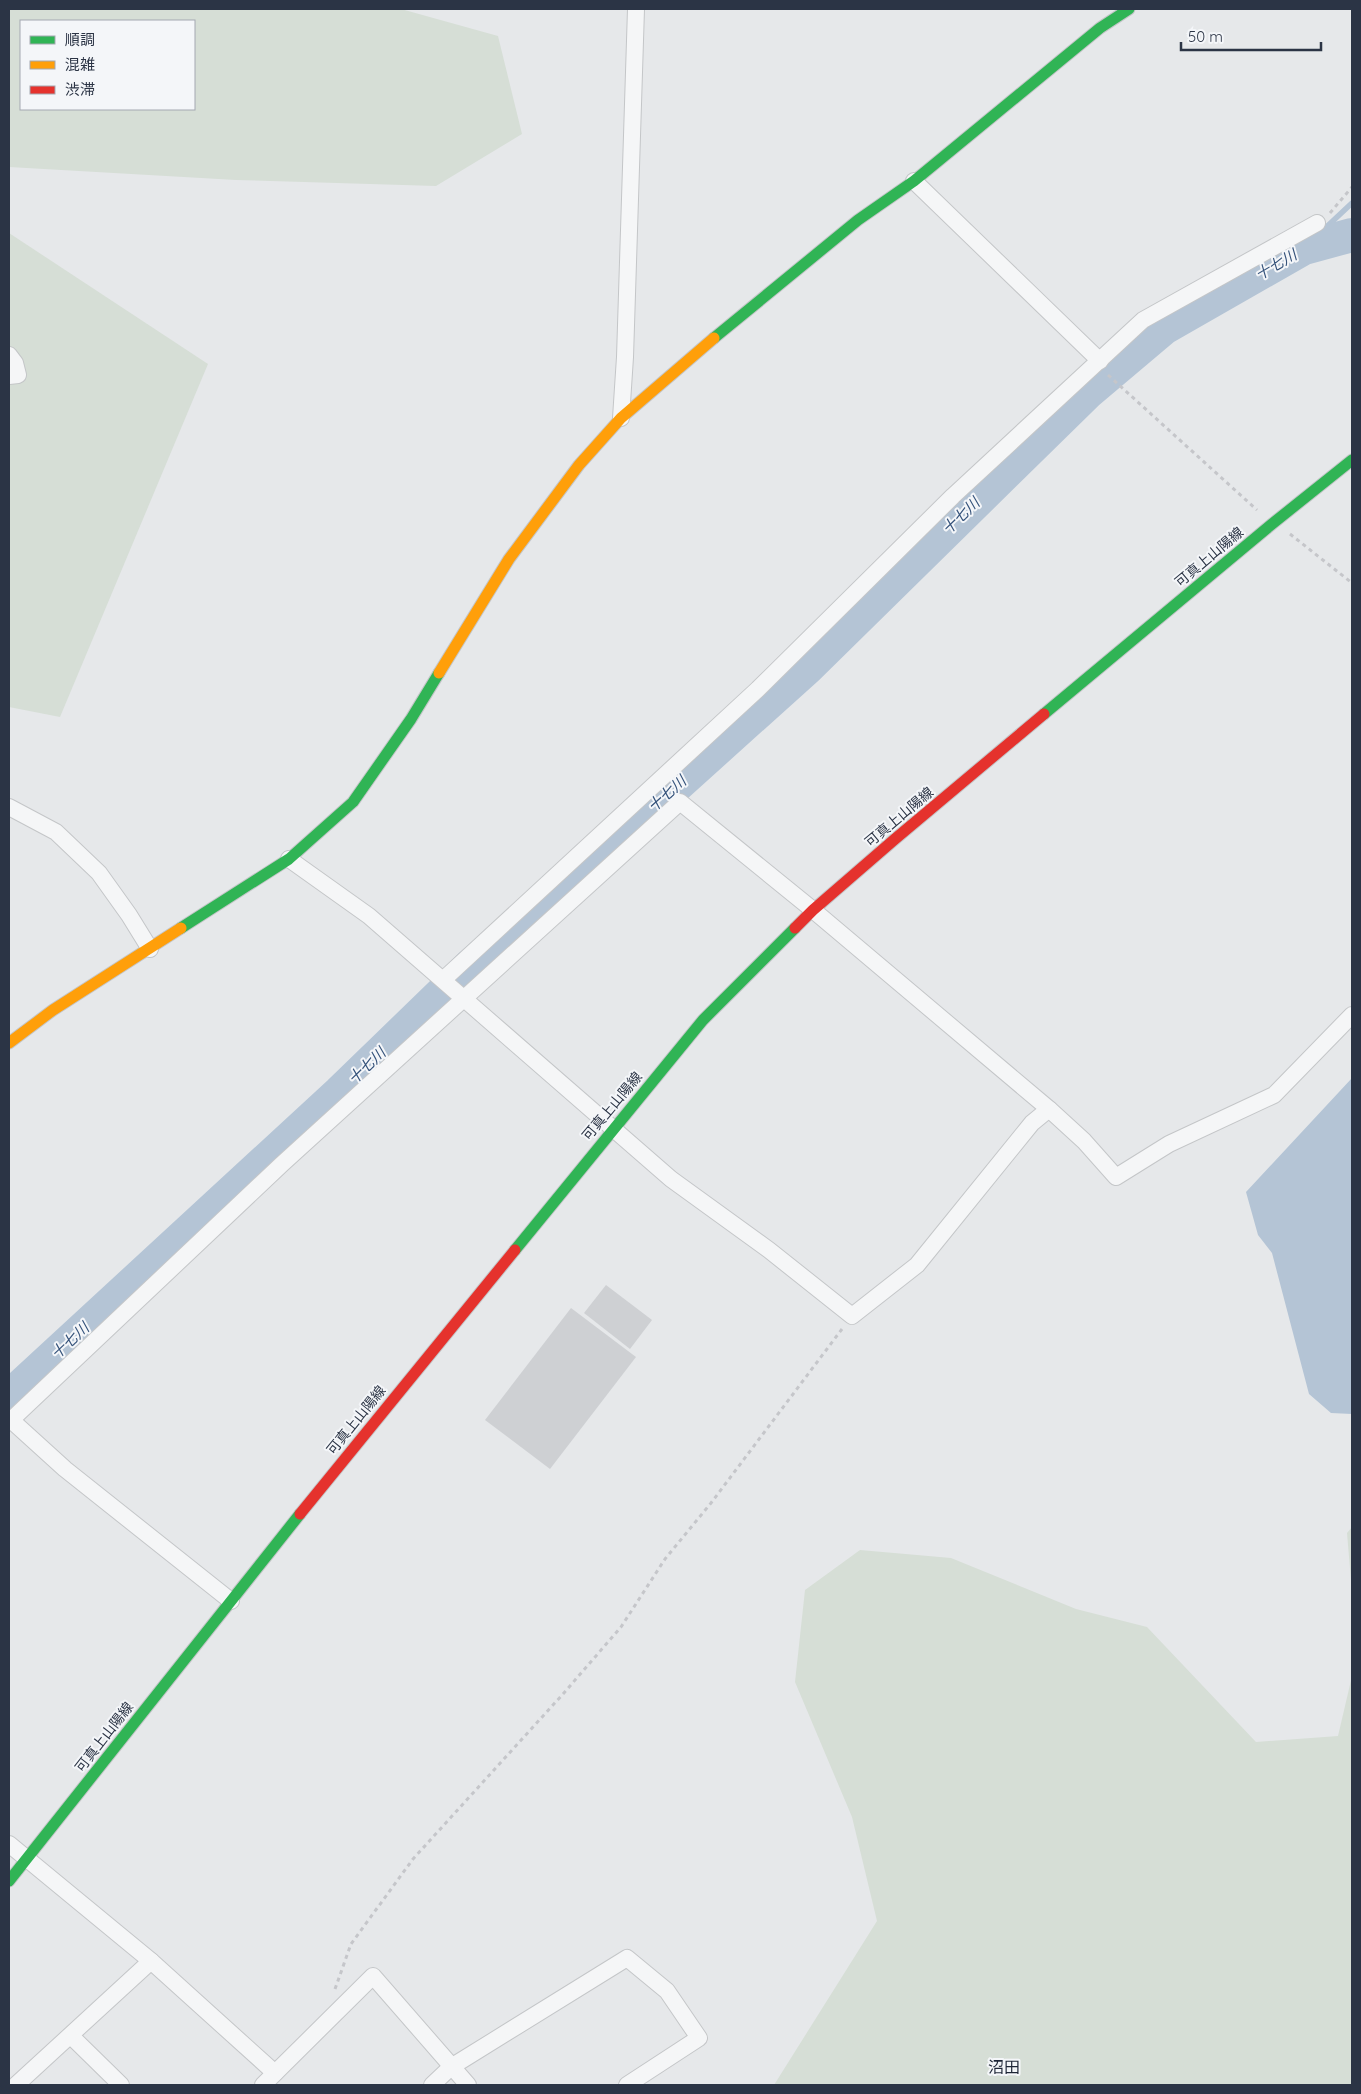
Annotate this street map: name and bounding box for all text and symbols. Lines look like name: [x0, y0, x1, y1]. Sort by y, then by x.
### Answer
legend: [20, 20, 195, 110]
scale bar: [1181, 20, 1321, 52]
text: 50 m: [1188, 27, 1223, 46]
text: 順調: [65, 30, 95, 49]
text: 混雑: [65, 55, 95, 74]
text: 渋滞: [65, 80, 95, 99]
water label: 十七川: [1252, 244, 1302, 284]
water label: 十七川: [938, 492, 985, 538]
street label: 可真上山陽線: [1171, 523, 1247, 591]
water label: 十七川: [644, 770, 691, 816]
street label: 可真上山陽線: [861, 783, 937, 851]
water label: 十七川: [344, 1042, 391, 1088]
street label: 可真上山陽線: [578, 1068, 646, 1144]
water label: 十七川: [47, 1317, 94, 1363]
street label: 可真上山陽線: [323, 1382, 389, 1458]
street label: 可真上山陽線: [71, 1698, 137, 1776]
district label: 沼田: [988, 2057, 1020, 2077]

